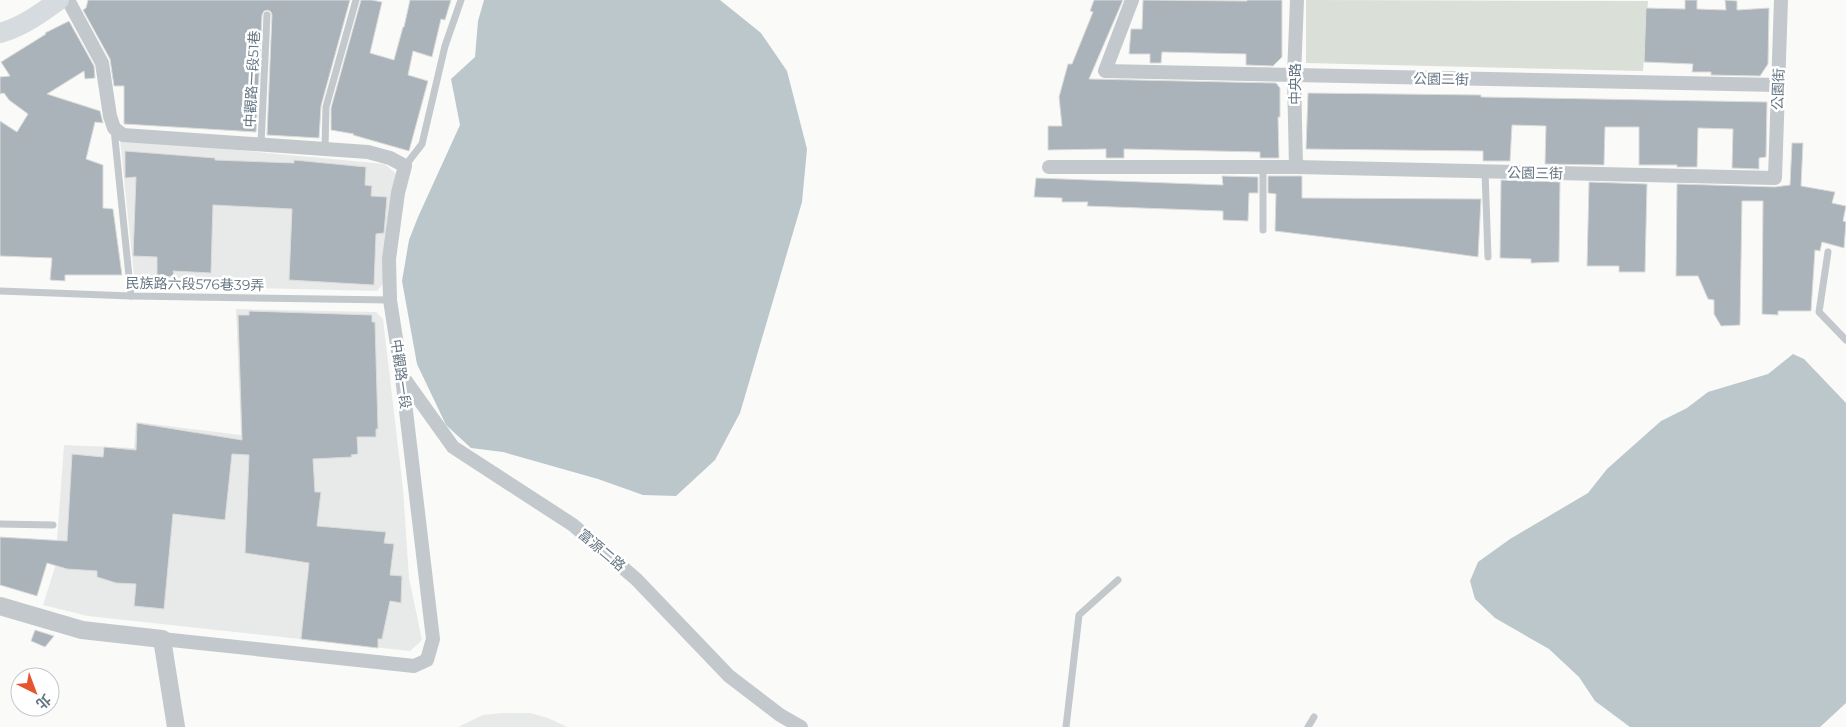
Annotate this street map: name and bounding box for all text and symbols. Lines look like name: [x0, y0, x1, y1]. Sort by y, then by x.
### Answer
street label: 中觀路一段51巷: [240, 30, 264, 128]
street label: 中央路: [1286, 63, 1304, 105]
street label: 公園街: [1768, 68, 1788, 110]
street label: 公園二街: [1413, 70, 1469, 88]
street label: 公園三街: [1507, 164, 1563, 182]
street label: 民族路六段576巷39弄: [126, 274, 264, 294]
street label: 中觀路一段: [387, 338, 415, 410]
street label: 富源二路: [575, 525, 629, 575]
north arrow: [10, 667, 60, 717]
text: 北: [32, 690, 55, 713]

